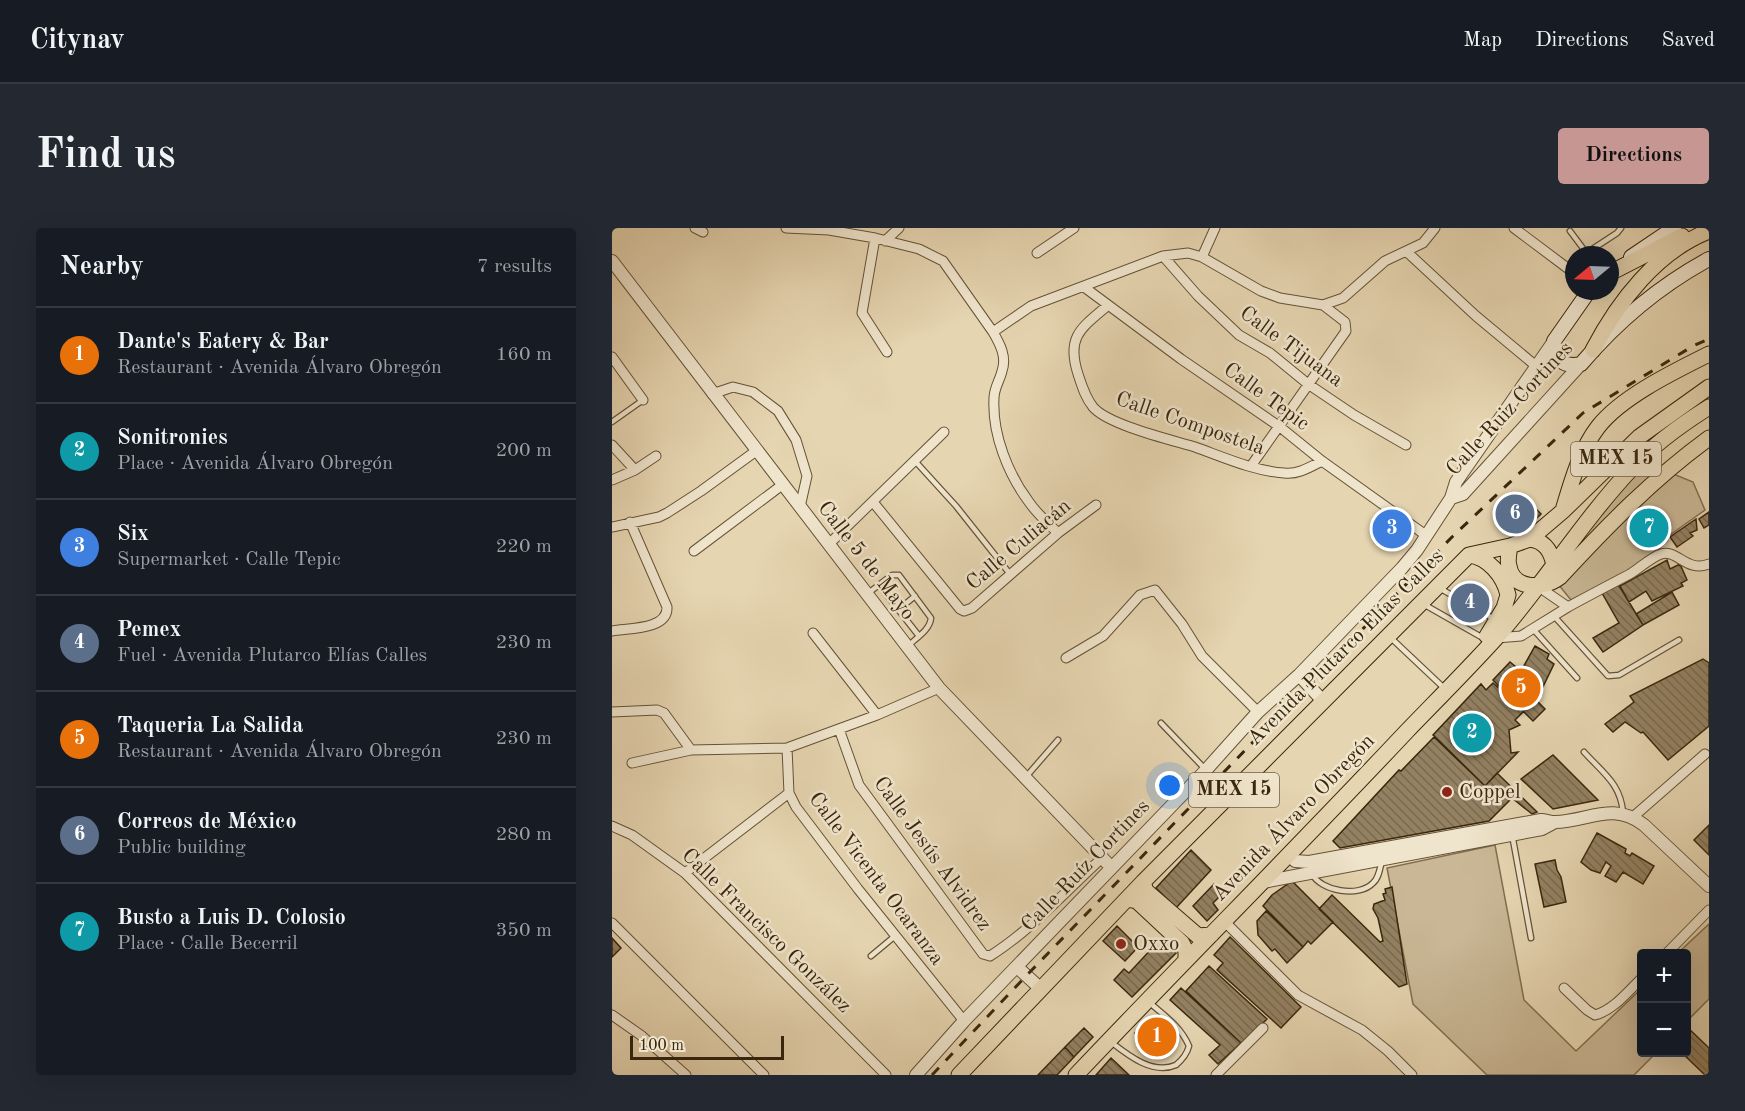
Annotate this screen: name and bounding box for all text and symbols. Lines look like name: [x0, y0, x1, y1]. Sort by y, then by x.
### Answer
text: Citynav: [30, 27, 125, 55]
text: Map: [1463, 30, 1502, 51]
text: Directions: [1535, 30, 1629, 51]
text: Saved: [1662, 30, 1715, 51]
button: Directions: [1558, 128, 1709, 184]
text: Find us: [36, 135, 175, 177]
north arrow: [1565, 246, 1619, 300]
text: Nearby: [60, 254, 144, 280]
text: 7 results: [477, 257, 552, 277]
street label: Calle Tijuana: [1235, 303, 1347, 391]
text: Dante's Eatery & Bar: [117, 331, 329, 353]
street label: Calle Ruiz Cortines: [1443, 338, 1577, 480]
text: 1: [74, 345, 85, 365]
text: 160 m: [496, 345, 552, 365]
text: Restaurant · Avenida Álvaro Obregón: [117, 358, 442, 378]
street label: Calle Tepic: [1219, 359, 1313, 435]
street label: Calle Compostela: [1113, 389, 1267, 459]
text: Sonitronies: [117, 427, 228, 449]
text: 2: [74, 441, 85, 461]
text: 200 m: [496, 441, 552, 461]
road number: MEX 15: [1571, 442, 1661, 476]
text: Place · Avenida Álvaro Obregón: [117, 454, 393, 474]
pin: 6: [1496, 492, 1534, 536]
street label: Calle Culiacán: [963, 495, 1075, 595]
street label: Calle 5 de Mayo: [813, 498, 919, 624]
pin: 3: [1372, 506, 1412, 552]
pin: 7: [1630, 506, 1668, 550]
text: Six: [117, 523, 149, 545]
text: 3: [74, 537, 85, 557]
text: 220 m: [496, 537, 552, 557]
street label: Avenida Plutarco Elías Calles: [1244, 546, 1448, 750]
text: Supermarket · Calle Tepic: [117, 550, 341, 570]
pin: 4: [1450, 580, 1490, 626]
text: Pemex: [117, 619, 181, 641]
text: 4: [74, 633, 85, 653]
text: 230 m: [496, 633, 552, 653]
text: Fuel · Avenida Plutarco Elías Calles: [117, 646, 427, 666]
pin: 5: [1502, 666, 1540, 710]
pin: 2: [1452, 710, 1492, 756]
text: Taqueria La Salida: [117, 715, 303, 737]
street label: Avenida Álvaro Obregón: [1206, 728, 1379, 905]
text: 5: [74, 729, 85, 749]
text: 230 m: [496, 729, 552, 749]
text: Restaurant · Avenida Álvaro Obregón: [117, 742, 442, 762]
your location: [1155, 771, 1184, 800]
street label: Calle Jesús Alvidrez: [869, 773, 995, 935]
road number: MEX 15: [1189, 773, 1279, 807]
place label: Coppel: [1459, 782, 1521, 803]
marker: Coppel: [1440, 785, 1454, 799]
street label: Calle Vicenta Ocaranza: [804, 789, 948, 969]
street label: Calle Ruíz Cortines: [1018, 796, 1154, 936]
text: Correos de México: [117, 811, 296, 833]
text: 6: [74, 825, 85, 845]
text: 280 m: [496, 825, 552, 845]
text: Public building: [117, 838, 246, 858]
street label: Calle Francisco González: [677, 845, 855, 1017]
text: Busto a Luis D. Colosio: [117, 907, 346, 929]
text: 7: [74, 921, 85, 941]
text: 350 m: [496, 921, 552, 941]
text: Place · Calle Becerril: [117, 934, 298, 954]
place label: Oxxo: [1133, 934, 1179, 955]
marker: Oxxo: [1114, 937, 1128, 951]
map controls: [1637, 949, 1691, 1057]
button: +: [1637, 949, 1691, 1003]
button: −: [1637, 1003, 1691, 1057]
pin: 1: [1138, 1014, 1176, 1060]
scale bar: [630, 1033, 784, 1060]
text: 100 m: [639, 1038, 684, 1054]

